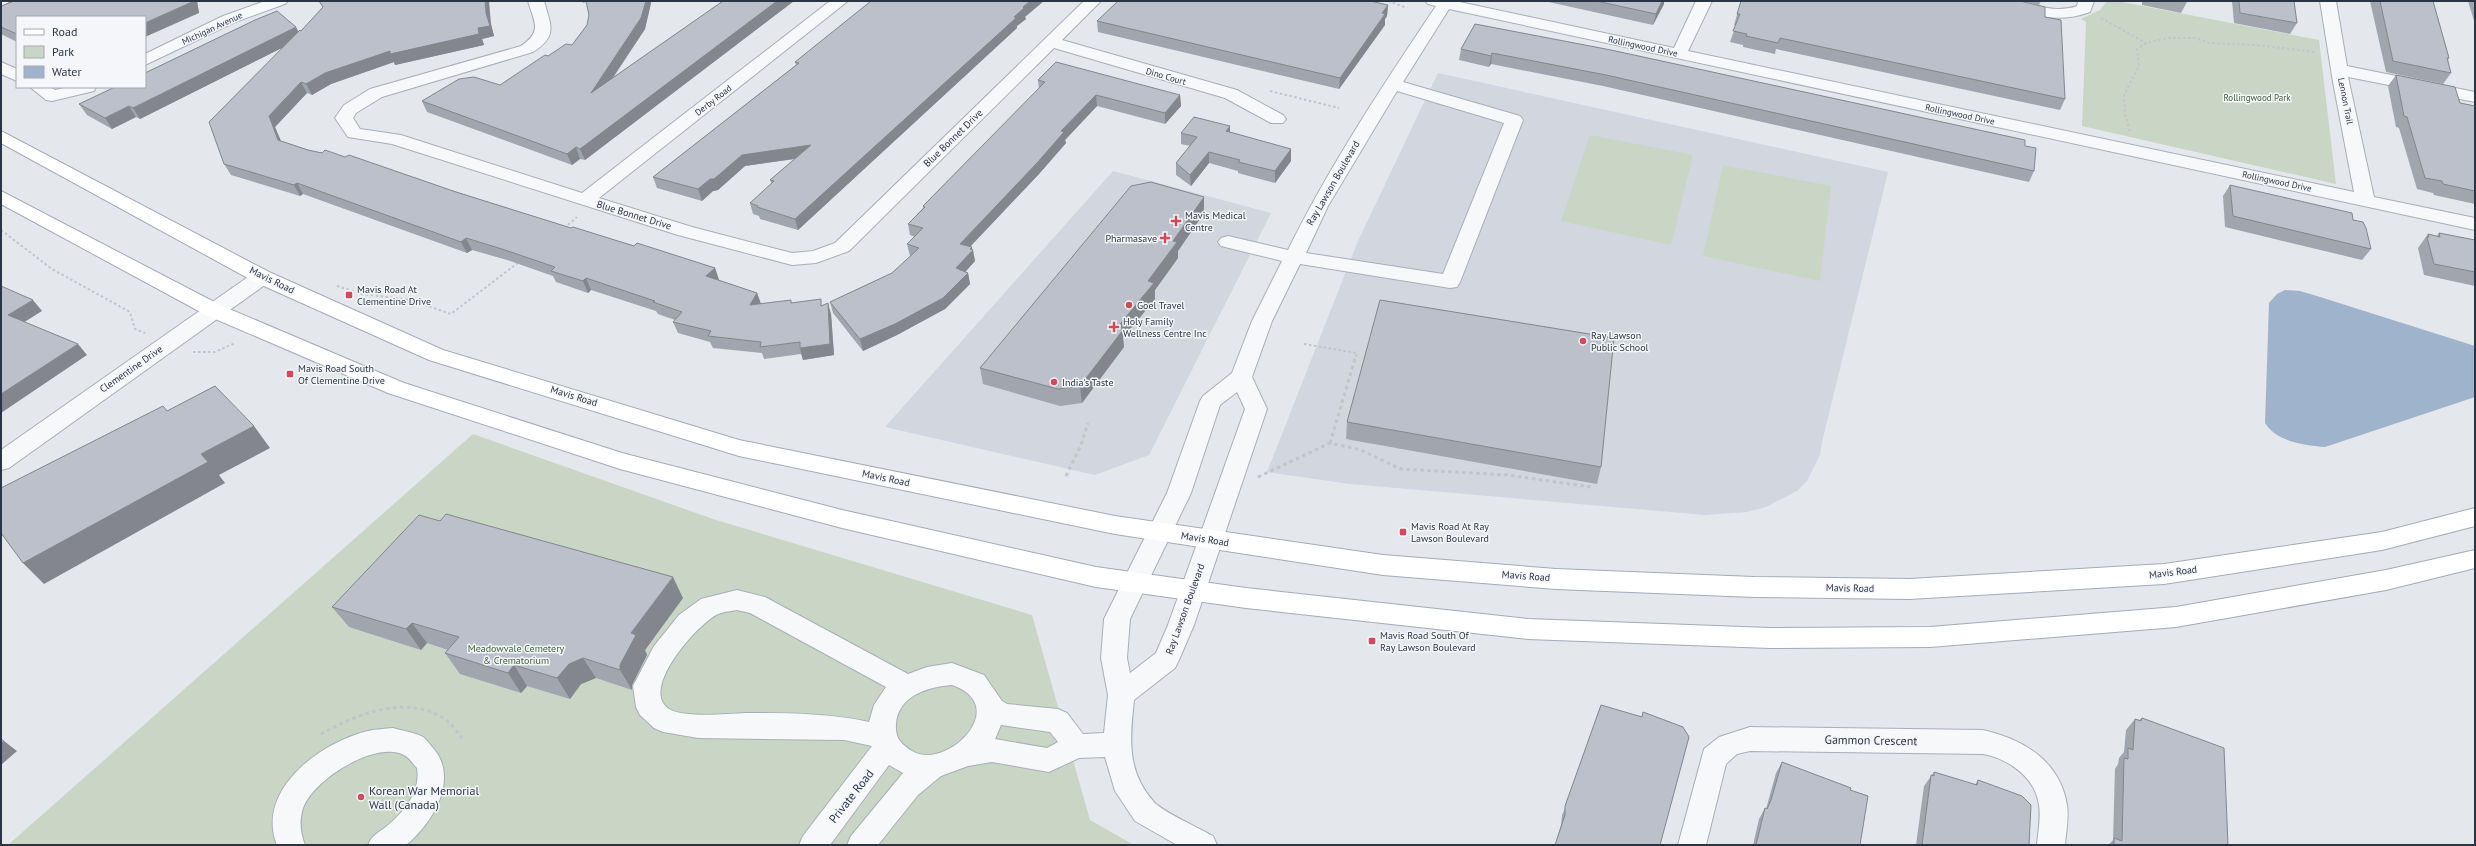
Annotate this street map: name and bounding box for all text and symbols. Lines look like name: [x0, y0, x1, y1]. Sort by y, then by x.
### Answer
street label: Michigan Avenue: [180, 9, 244, 47]
legend: [16, 16, 146, 88]
text: Road: [52, 24, 77, 39]
street label: Rollingwood Drive: [1607, 33, 1679, 59]
text: Park: [52, 44, 74, 59]
text: Water: [52, 64, 82, 79]
street label: Dino Court: [1145, 65, 1187, 87]
street label: Lennon Trail: [2336, 77, 2356, 125]
street label: Derby Road: [692, 82, 734, 118]
park label: Rollingwood Park: [2223, 92, 2291, 103]
street label: Rollingwood Drive: [1924, 101, 1996, 127]
street label: Blue Bonnet Drive: [921, 106, 985, 170]
street label: Ray Lawson Boulevard: [1303, 138, 1363, 228]
street label: Rollingwood Drive: [2241, 168, 2313, 194]
street label: Blue Bonnet Drive: [595, 197, 673, 233]
place label: Mavis Medical Centre: [1185, 209, 1246, 234]
marker: Mavis Medical Centre: [1170, 215, 1182, 227]
place label: Pharmasave: [1106, 232, 1157, 245]
marker: Pharmasave: [1160, 233, 1170, 243]
street label: Mavis Road: [247, 264, 297, 296]
place label: Mavis Road At Clementine Drive: [357, 283, 431, 308]
marker: Mavis Road At Clementine Drive: [344, 290, 354, 300]
place label: Goel Travel: [1137, 299, 1184, 312]
marker: Goel Travel: [1124, 300, 1134, 310]
place label: Holy Family Wellness Centre Inc: [1123, 315, 1207, 340]
marker: Holy Family Wellness Centre Inc: [1108, 321, 1120, 333]
place label: Ray Lawson Public School: [1591, 329, 1649, 354]
marker: Ray Lawson Public School: [1578, 336, 1588, 346]
street label: Clementine Drive: [97, 342, 165, 396]
place label: Mavis Road South Of Clementine Drive: [298, 362, 385, 387]
marker: Mavis Road South Of Clementine Drive: [285, 369, 295, 379]
place label: India's Taste: [1062, 376, 1113, 389]
marker: India's Taste: [1049, 377, 1059, 387]
street label: Mavis Road: [549, 383, 599, 409]
street label: Mavis Road: [861, 467, 911, 489]
place label: Mavis Road At Ray Lawson Boulevard: [1411, 520, 1489, 545]
marker: Mavis Road At Ray Lawson Boulevard: [1398, 527, 1408, 537]
street label: Mavis Road: [1180, 529, 1230, 549]
street label: Ray Lawson Boulevard: [1163, 562, 1207, 656]
street label: Mavis Road: [2148, 563, 2198, 581]
street label: Mavis Road: [1501, 568, 1551, 584]
street label: Mavis Road: [1826, 581, 1874, 595]
place label: Mavis Road South Of Ray Lawson Boulevard: [1380, 629, 1476, 654]
marker: Mavis Road South Of Ray Lawson Boulevard: [1367, 636, 1377, 646]
park label: Meadowvale Cemetery & Crematorium: [468, 642, 565, 667]
street label: Gammon Crescent: [1825, 732, 1917, 748]
street label: Private Road: [825, 766, 877, 826]
place label: Korean War Memorial Wall (Canada): [369, 783, 480, 812]
marker: Korean War Memorial Wall (Canada): [356, 792, 366, 802]

